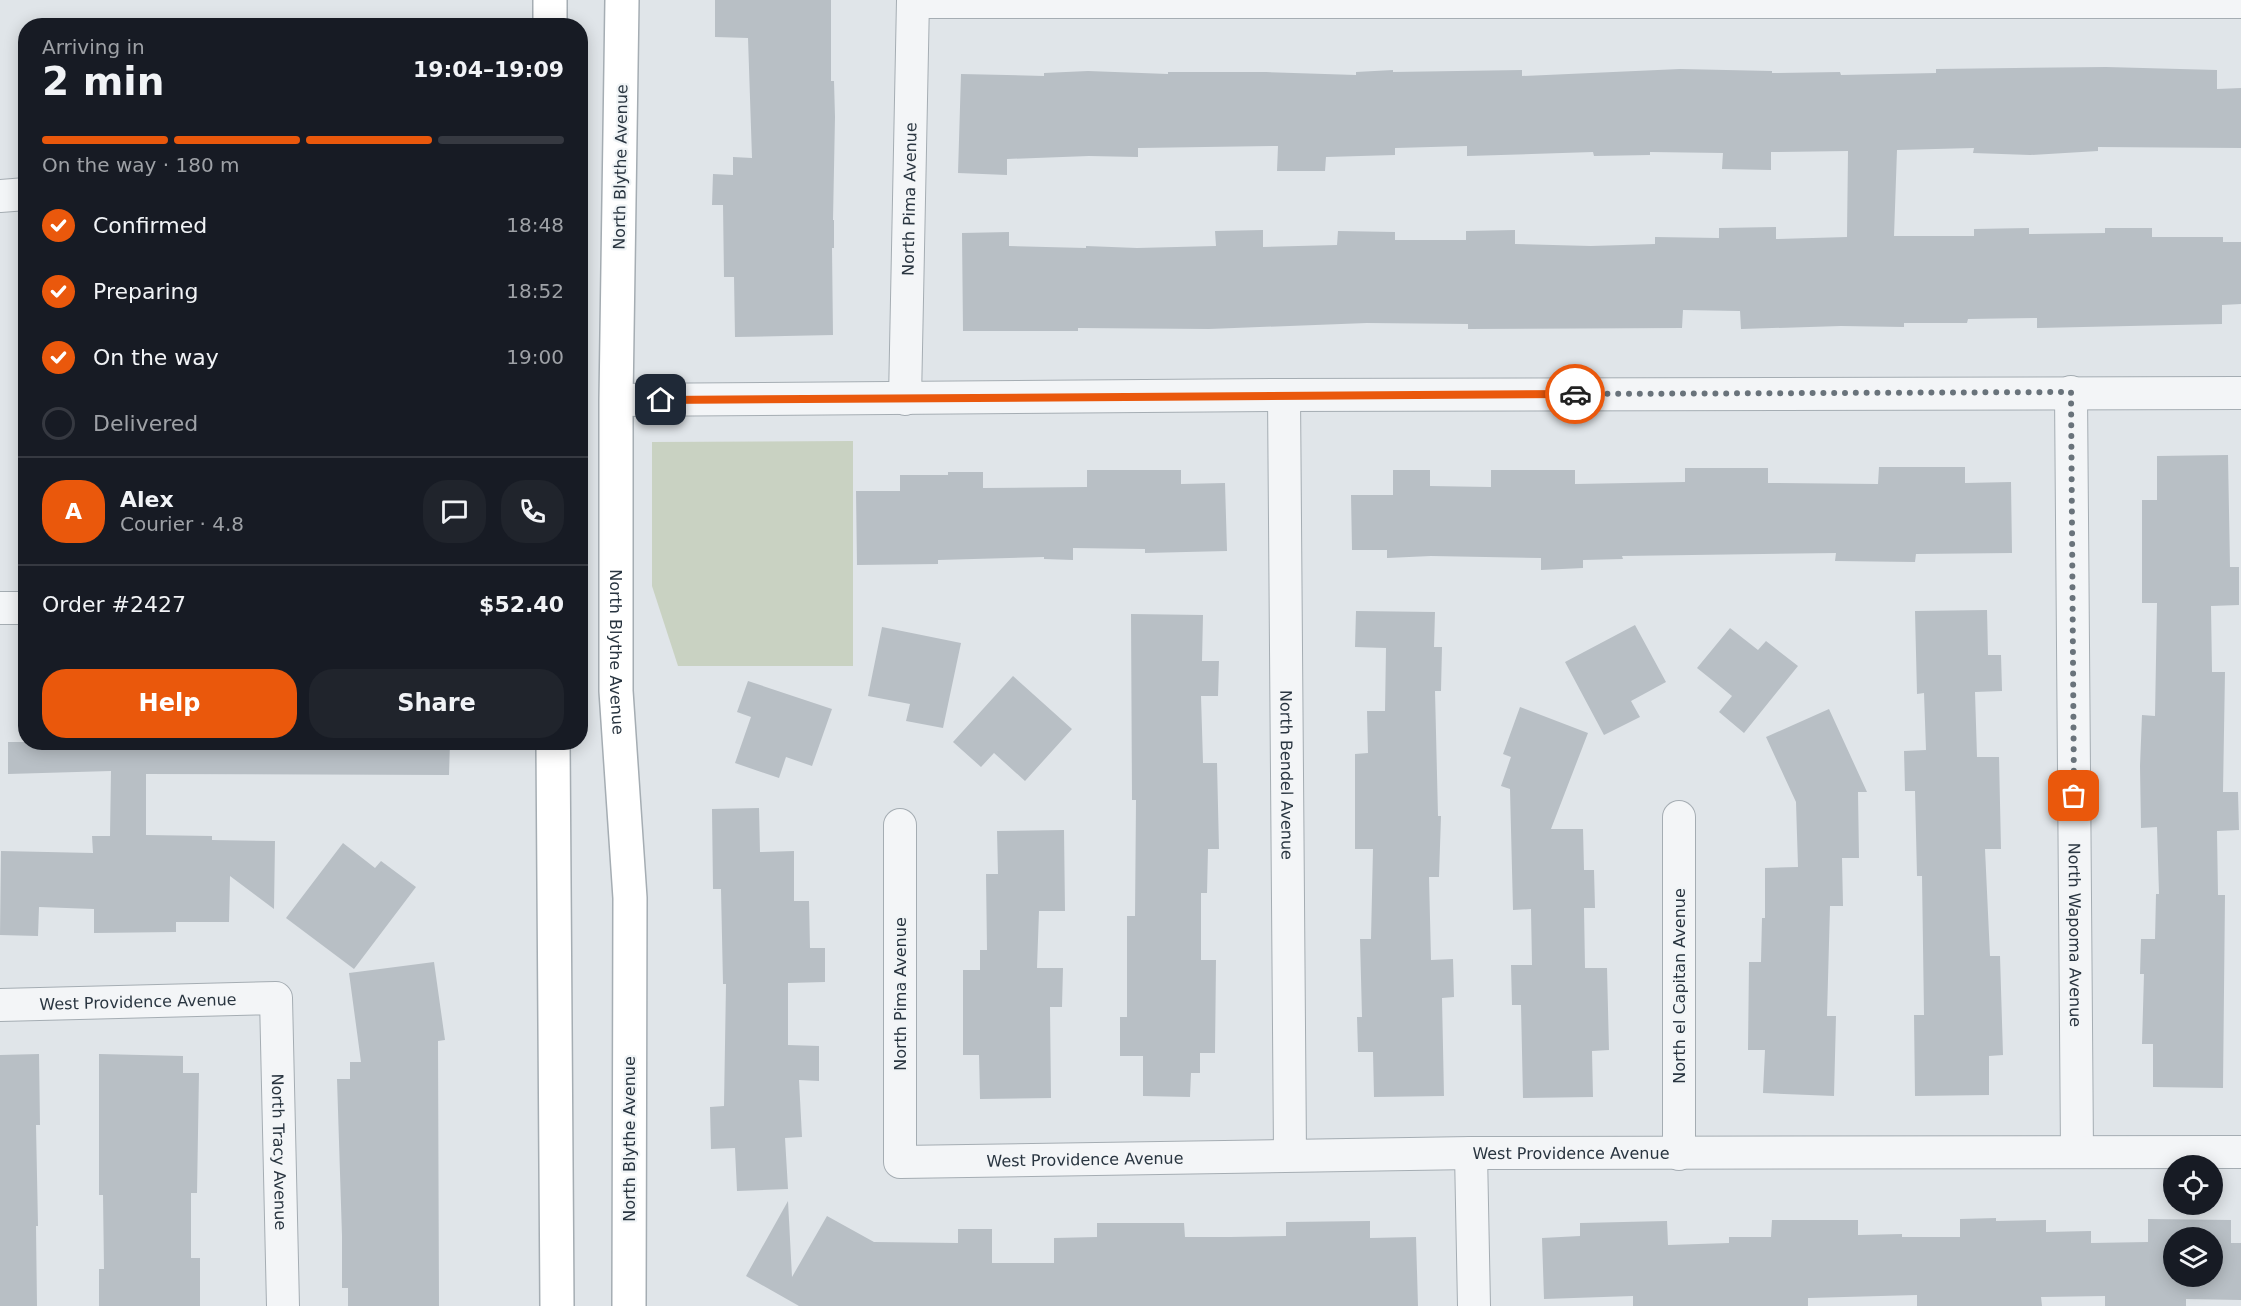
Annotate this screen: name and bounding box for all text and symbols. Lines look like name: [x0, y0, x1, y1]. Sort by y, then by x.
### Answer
text: Arriving in: [42, 35, 145, 59]
text: 19:04–19:09: [413, 57, 564, 82]
text: 2 min: [42, 59, 164, 104]
street label: North Blythe Avenue: [610, 84, 631, 250]
street label: North Pima Avenue: [898, 122, 921, 276]
text: On the way · 180 m: [42, 153, 240, 177]
icon: check: [42, 209, 75, 242]
text: Confirmed: [93, 213, 207, 238]
text: 18:48: [506, 213, 564, 237]
icon: check: [42, 275, 75, 308]
text: Preparing: [93, 279, 199, 304]
text: 18:52: [506, 279, 564, 303]
icon: check: [42, 341, 75, 374]
text: On the way: [93, 345, 219, 370]
text: 19:00: [506, 345, 564, 369]
courier: [1545, 364, 1605, 424]
pin: [635, 374, 686, 425]
icon: car: [1559, 378, 1592, 411]
icon: home: [644, 383, 677, 416]
text: Delivered: [93, 411, 198, 436]
button: chat: [423, 480, 486, 543]
button: phone: [501, 480, 564, 543]
text: Alex: [120, 487, 174, 512]
text: A: [65, 499, 82, 524]
text: Courier · 4.8: [120, 512, 244, 536]
street label: North Blythe Avenue: [606, 569, 628, 735]
text: Order #2427: [42, 592, 186, 617]
text: $52.40: [479, 592, 564, 617]
button: Help: [42, 669, 297, 738]
button: Share: [309, 669, 564, 738]
street label: North Bendel Avenue: [1276, 690, 1297, 860]
pin: [2048, 770, 2099, 821]
icon: bag: [2057, 779, 2090, 812]
street label: North Wapoma Avenue: [2065, 843, 2085, 1027]
street label: North el Capitan Avenue: [1670, 888, 1689, 1084]
street label: North Pima Avenue: [891, 917, 910, 1071]
street label: West Providence Avenue: [39, 990, 237, 1014]
street label: North Blythe Avenue: [620, 1056, 639, 1222]
street label: North Tracy Avenue: [268, 1073, 290, 1230]
street label: West Providence Avenue: [1472, 1144, 1669, 1163]
street label: West Providence Avenue: [986, 1149, 1184, 1171]
map controls: [2163, 1155, 2223, 1287]
button: locate: [2163, 1155, 2223, 1215]
button: layers: [2163, 1227, 2223, 1287]

